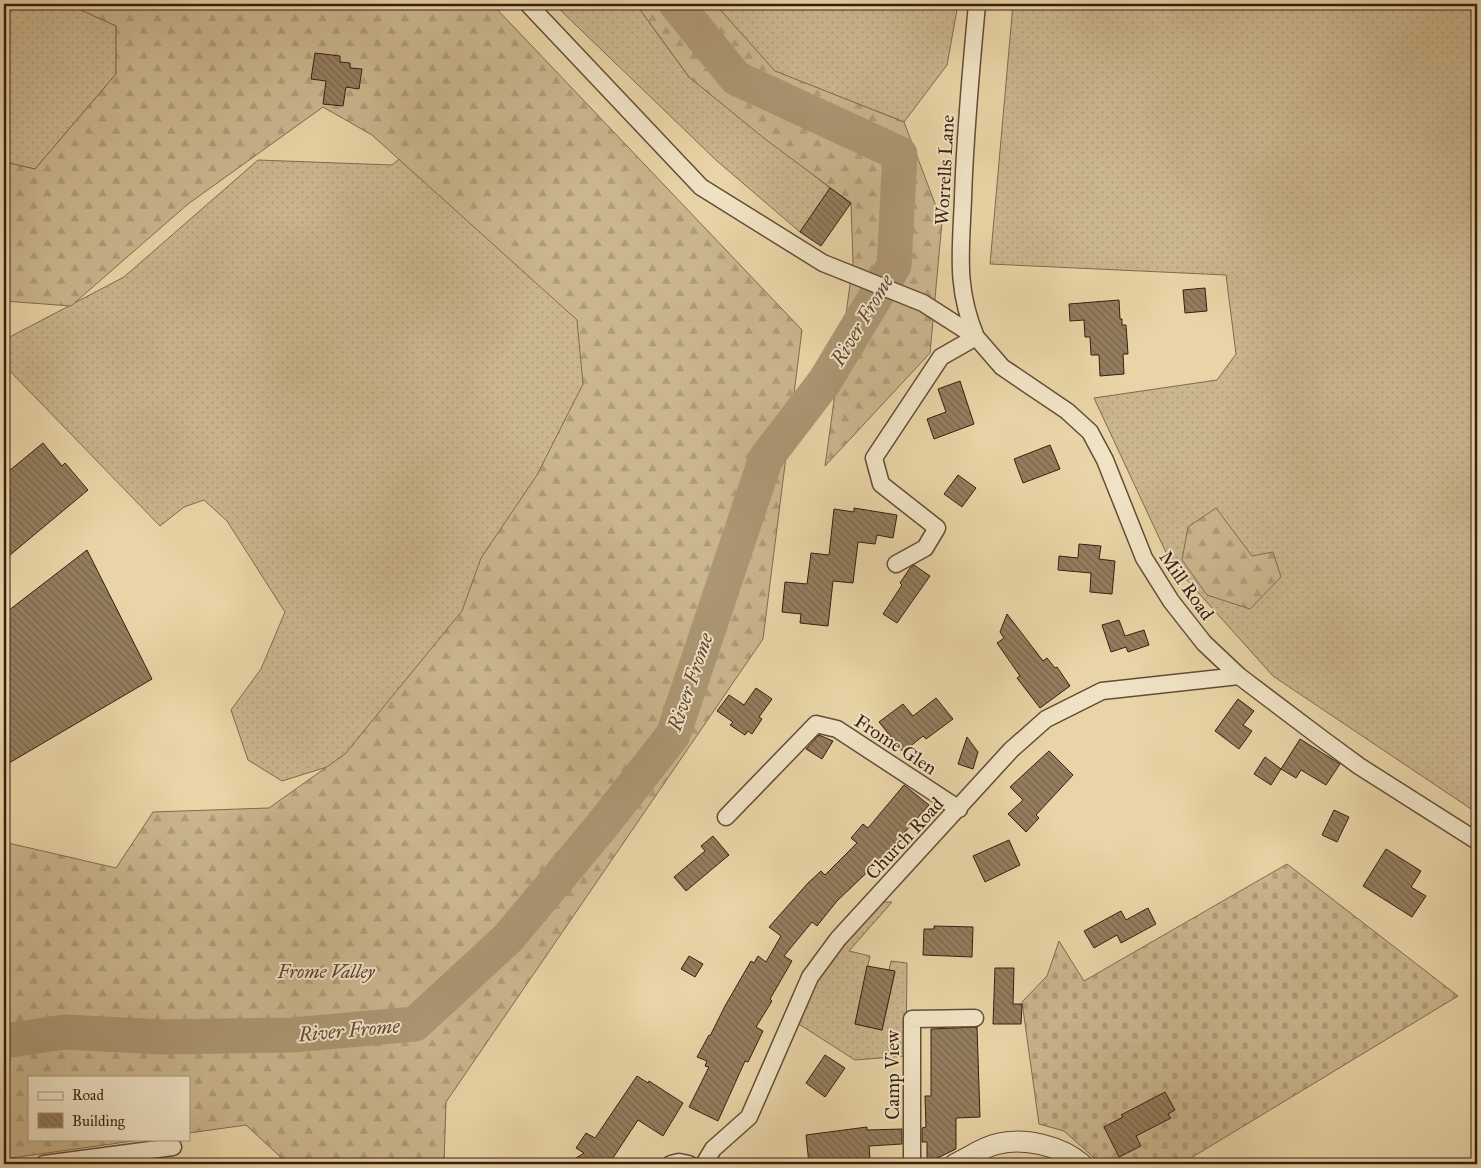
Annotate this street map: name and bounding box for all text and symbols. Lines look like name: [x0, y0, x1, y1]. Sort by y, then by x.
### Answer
street label: Worrells Lane: [930, 114, 959, 226]
water label: River Frome: [825, 270, 899, 371]
street label: Mill Road: [1154, 546, 1219, 625]
water label: River Frome: [662, 629, 718, 735]
street label: Frome Glen: [850, 709, 941, 780]
street label: Church Road: [861, 792, 948, 884]
park label: Frome Valley: [276, 960, 376, 983]
water label: River Frome: [296, 1014, 401, 1046]
street label: Camp View: [881, 1030, 904, 1120]
legend: [28, 1076, 190, 1140]
text: Road: [72, 1086, 104, 1104]
text: Building: [72, 1112, 126, 1130]

